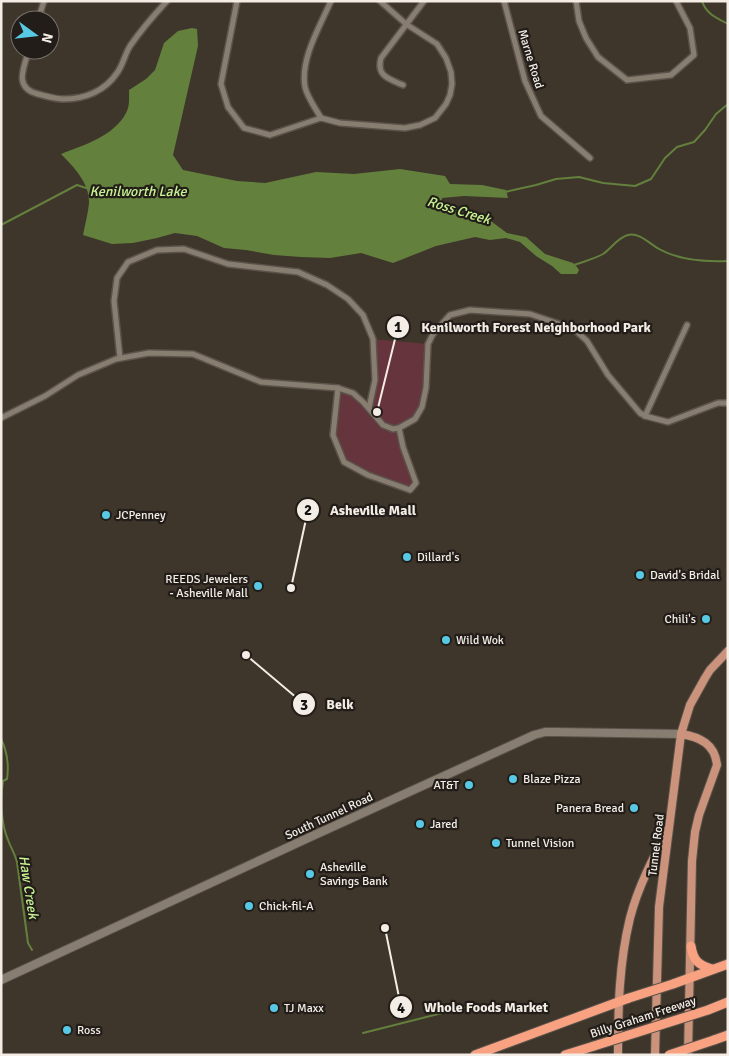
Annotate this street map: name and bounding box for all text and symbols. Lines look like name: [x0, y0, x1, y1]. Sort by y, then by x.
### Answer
north arrow: [10, 10, 60, 60]
street label: Marne Road: [514, 28, 547, 91]
text: N: [38, 31, 57, 45]
water label: Kenilworth Lake: [90, 183, 187, 200]
water label: Ross Creek: [425, 193, 494, 229]
callout: Kenilworth Forest Neighborhood Park: [386, 313, 661, 342]
text: 1: [394, 318, 402, 336]
text: Kenilworth Forest Neighborhood Park: [421, 319, 652, 336]
callout: Asheville Mall: [295, 495, 426, 524]
text: 2: [304, 501, 312, 519]
text: Asheville Mall: [330, 502, 417, 519]
place label: JCPenney: [116, 508, 166, 523]
marker: JCPenney: [100, 509, 112, 521]
place label: Dillard's: [417, 550, 459, 565]
marker: Dillard's: [401, 551, 413, 563]
place label: David's Bridal: [650, 568, 720, 583]
marker: David's Bridal: [634, 569, 646, 581]
place label: REEDS Jewelers - Asheville Mall: [165, 572, 248, 601]
marker: REEDS Jewelers - Asheville Mall: [252, 580, 264, 592]
place label: Chili's: [665, 612, 696, 627]
marker: Chili's: [700, 613, 712, 625]
place label: Wild Wok: [456, 633, 504, 648]
marker: Wild Wok: [440, 634, 452, 646]
callout: Belk: [292, 690, 364, 719]
text: 3: [300, 696, 308, 714]
text: Belk: [326, 696, 354, 713]
place label: Blaze Pizza: [523, 772, 581, 787]
marker: Blaze Pizza: [507, 773, 519, 785]
place label: AT&T: [434, 778, 459, 793]
marker: AT&T: [463, 779, 475, 791]
street label: South Tunnel Road: [283, 790, 376, 843]
place label: Panera Bread: [556, 801, 624, 816]
marker: Panera Bread: [628, 802, 640, 814]
street label: Tunnel Road: [645, 813, 668, 877]
place label: Jared: [430, 817, 458, 832]
marker: Jared: [414, 818, 426, 830]
place label: Tunnel Vision: [506, 836, 574, 851]
marker: Tunnel Vision: [490, 837, 502, 849]
water label: Haw Creek: [15, 854, 42, 922]
place label: Asheville Savings Bank: [320, 860, 388, 889]
marker: Asheville Savings Bank: [304, 868, 316, 880]
place label: Chick-fil-A: [259, 899, 314, 914]
marker: Chick-fil-A: [243, 900, 255, 912]
callout: Whole Foods Market: [389, 993, 558, 1022]
street label: Billy Graham Freeway: [588, 993, 698, 1042]
text: 4: [397, 999, 405, 1017]
text: Whole Foods Market: [424, 999, 549, 1016]
place label: TJ Maxx: [284, 1001, 324, 1016]
marker: TJ Maxx: [268, 1002, 280, 1014]
place label: Ross: [77, 1023, 101, 1038]
marker: Ross: [61, 1024, 73, 1036]

